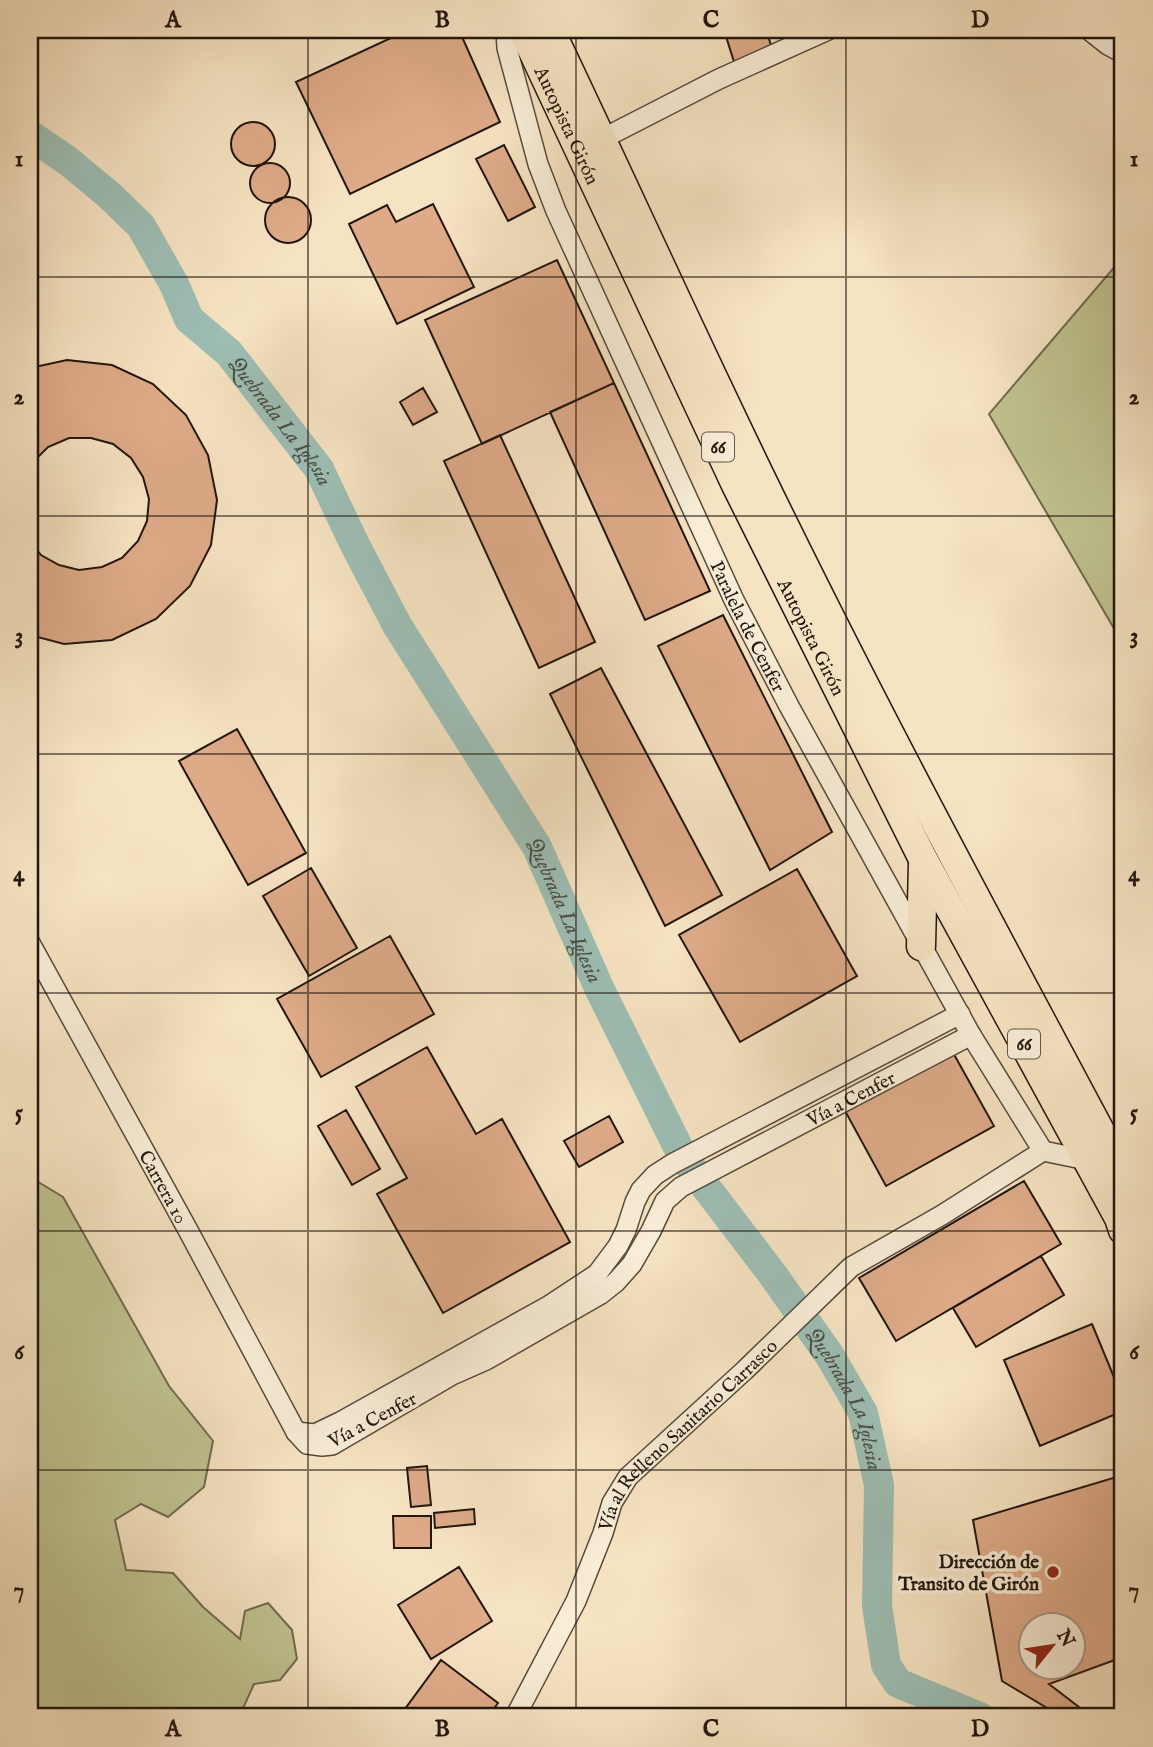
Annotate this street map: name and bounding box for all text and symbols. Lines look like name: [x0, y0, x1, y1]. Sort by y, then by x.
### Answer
text: A: [164, 6, 182, 35]
text: B: [434, 6, 450, 35]
text: C: [703, 6, 720, 35]
text: D: [971, 6, 989, 35]
street label: Autopista Girón: [527, 62, 604, 189]
text: 1: [15, 145, 23, 174]
text: 1: [1130, 145, 1138, 174]
water label: Quebrada La Iglesia: [222, 352, 337, 491]
text: 2: [14, 383, 25, 412]
text: 2: [1129, 383, 1140, 412]
road number: 66: [702, 432, 734, 462]
street label: Paralela de Cenfer: [704, 558, 790, 697]
street label: Autopista Girón: [770, 574, 849, 700]
text: 3: [15, 622, 23, 651]
text: 3: [1130, 622, 1138, 651]
water label: Quebrada La Iglesia: [519, 833, 607, 988]
text: 4: [13, 860, 25, 889]
text: 4: [1128, 860, 1140, 889]
road number: 66: [1008, 1030, 1040, 1058]
street label: Vía a Cenfer: [802, 1067, 900, 1133]
text: 5: [15, 1099, 24, 1128]
text: 5: [1130, 1099, 1139, 1128]
street label: Carrera 10: [132, 1147, 192, 1228]
water label: Quebrada La Iglesia: [799, 1323, 887, 1473]
street label: Vía al Relleno Sanitario Carrasco: [594, 1335, 783, 1535]
text: 6: [14, 1338, 25, 1367]
text: 6: [1129, 1338, 1140, 1367]
street label: Vía a Cenfer: [324, 1387, 421, 1455]
place label: Dirección de Transito de Girón: [897, 1551, 1039, 1597]
marker: Dirección de Transito de Girón: [1045, 1564, 1061, 1580]
text: 7: [14, 1576, 24, 1605]
text: 7: [1129, 1576, 1139, 1605]
north arrow: [1016, 1610, 1086, 1680]
text: N: [1050, 1625, 1080, 1652]
text: A: [164, 1715, 182, 1744]
text: B: [434, 1715, 450, 1744]
text: C: [703, 1715, 720, 1744]
text: D: [971, 1715, 989, 1744]

